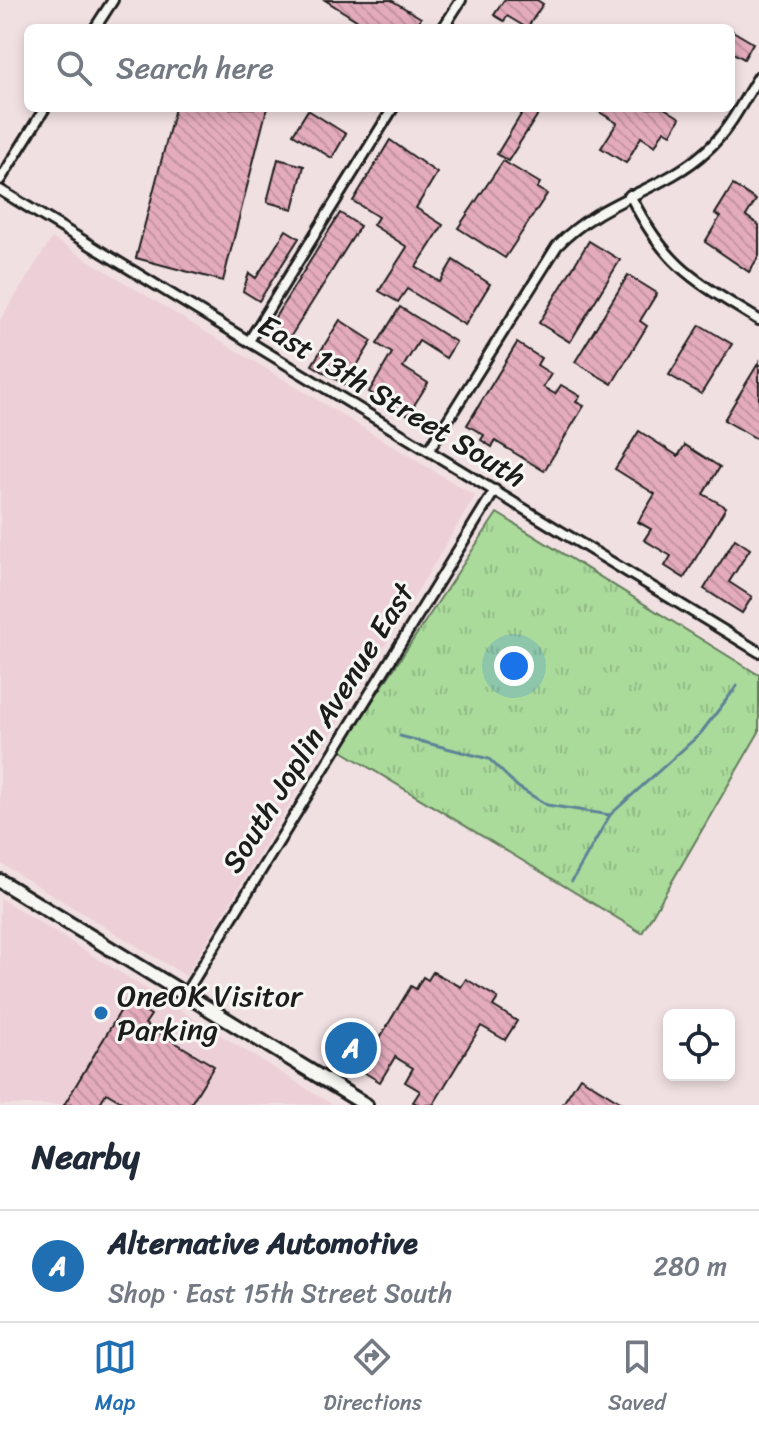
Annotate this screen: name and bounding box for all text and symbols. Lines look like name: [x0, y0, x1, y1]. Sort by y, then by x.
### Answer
search box: [24, 24, 735, 112]
text: Search here: [116, 41, 274, 95]
icon: search: [52, 46, 96, 90]
street label: East 13th Street South: [247, 299, 537, 503]
street label: South Joplin Avenue East: [206, 570, 431, 884]
your location: [494, 646, 534, 686]
place label: OneOK Visitor Parking: [117, 969, 304, 1057]
marker: OneOK Visitor Parking: [92, 1004, 110, 1022]
map controls: [663, 1009, 735, 1081]
button: locate: [663, 1009, 735, 1081]
pin: A: [325, 1018, 377, 1078]
text: Nearby: [32, 1127, 140, 1187]
text: Alternative Automotive: [108, 1216, 418, 1270]
text: A: [49, 1243, 67, 1289]
text: 280 m: [653, 1243, 727, 1289]
text: Shop · East 15th Street South: [108, 1270, 452, 1316]
tab: Map: [93, 1335, 137, 1422]
tab: Directions: [323, 1335, 422, 1422]
tab: Saved: [608, 1335, 666, 1422]

